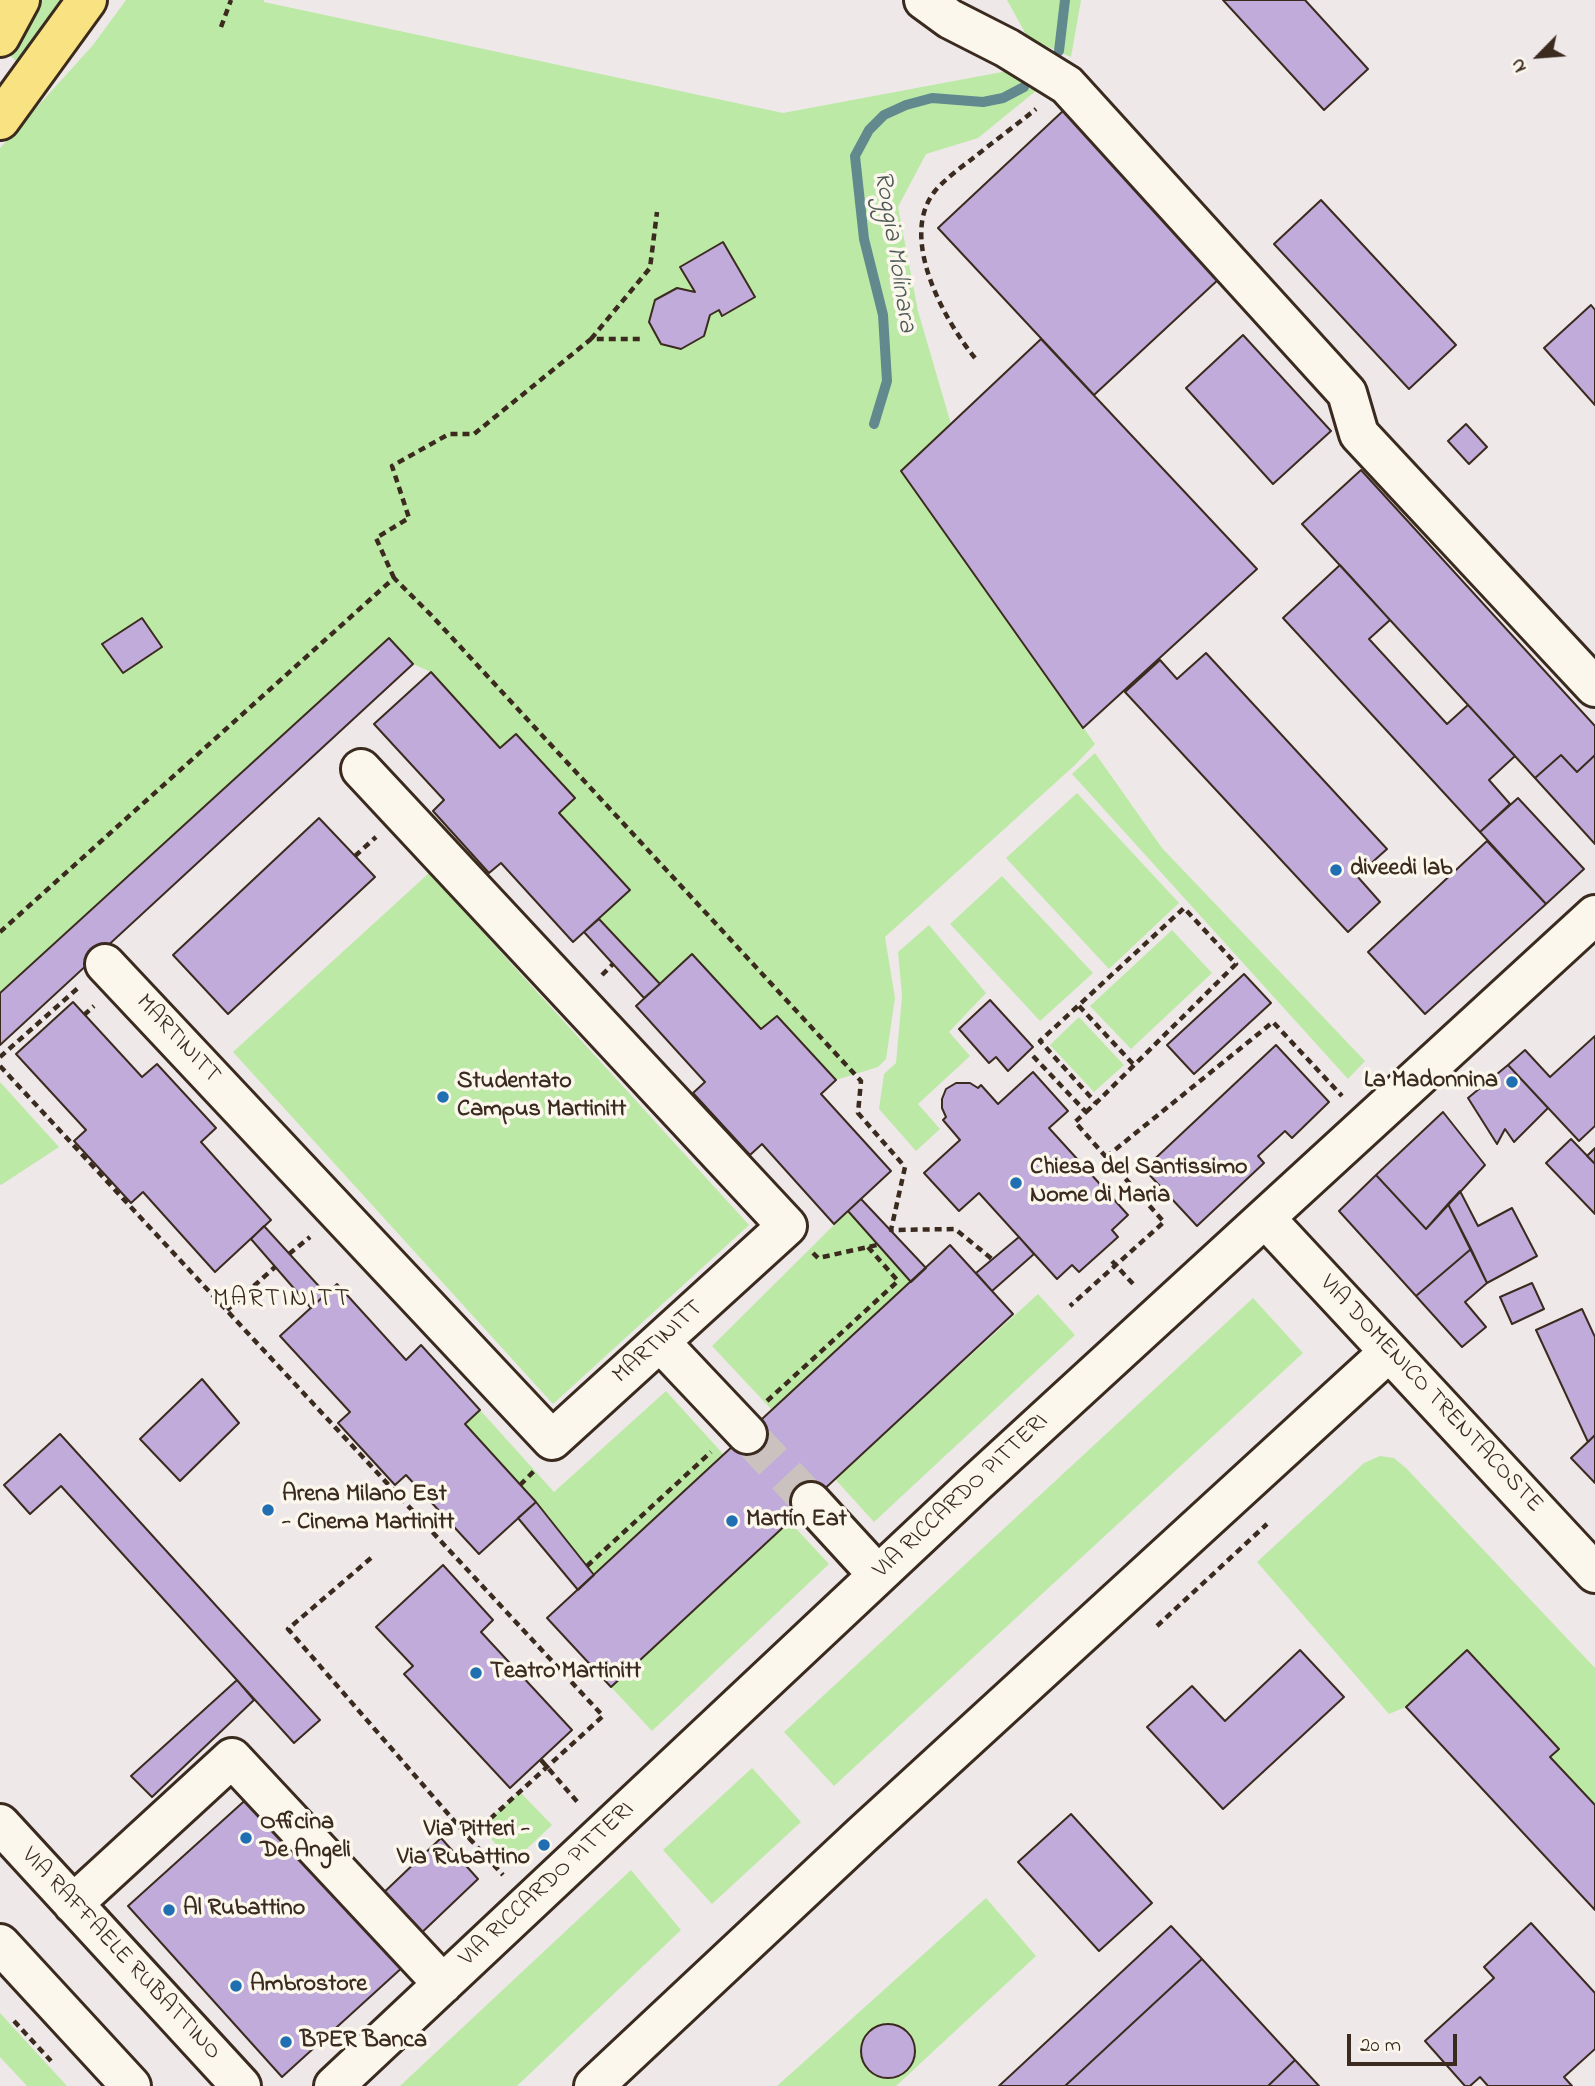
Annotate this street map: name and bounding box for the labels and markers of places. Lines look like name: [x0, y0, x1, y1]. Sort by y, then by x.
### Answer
place label: diveedi lab: [1350, 856, 1453, 884]
marker: diveedi lab: [1328, 862, 1344, 878]
place label: La Madonnina: [1364, 1068, 1498, 1096]
place label: Studentato Campus Martinitt: [457, 1069, 626, 1125]
marker: La Madonnina: [1504, 1074, 1520, 1090]
marker: Studentato Campus Martinitt: [435, 1089, 451, 1105]
place label: Chiesa del Santissimo Nome di Maria: [1030, 1155, 1248, 1211]
marker: Chiesa del Santissimo Nome di Maria: [1008, 1175, 1024, 1191]
place label: Arena Milano Est - Cinema Martinitt: [282, 1482, 454, 1538]
marker: Arena Milano Est - Cinema Martinitt: [260, 1502, 276, 1518]
place label: Martin Eat: [746, 1507, 847, 1535]
marker: Martin Eat: [724, 1513, 740, 1529]
place label: Teatro Martinitt: [490, 1659, 641, 1687]
marker: Teatro Martinitt: [468, 1665, 484, 1681]
place label: Officina De Angeli: [260, 1810, 351, 1866]
place label: Via Pitteri - Via Rubattino: [397, 1817, 530, 1873]
marker: Officina De Angeli: [238, 1830, 254, 1846]
marker: Via Pitteri - Via Rubattino: [536, 1837, 552, 1853]
place label: Al Rubattino: [183, 1896, 305, 1924]
marker: Al Rubattino: [161, 1902, 177, 1918]
place label: Ambrostore: [250, 1972, 367, 2000]
marker: Ambrostore: [228, 1978, 244, 1994]
place label: BPER Banca: [300, 2028, 427, 2056]
marker: BPER Banca: [278, 2034, 294, 2050]

